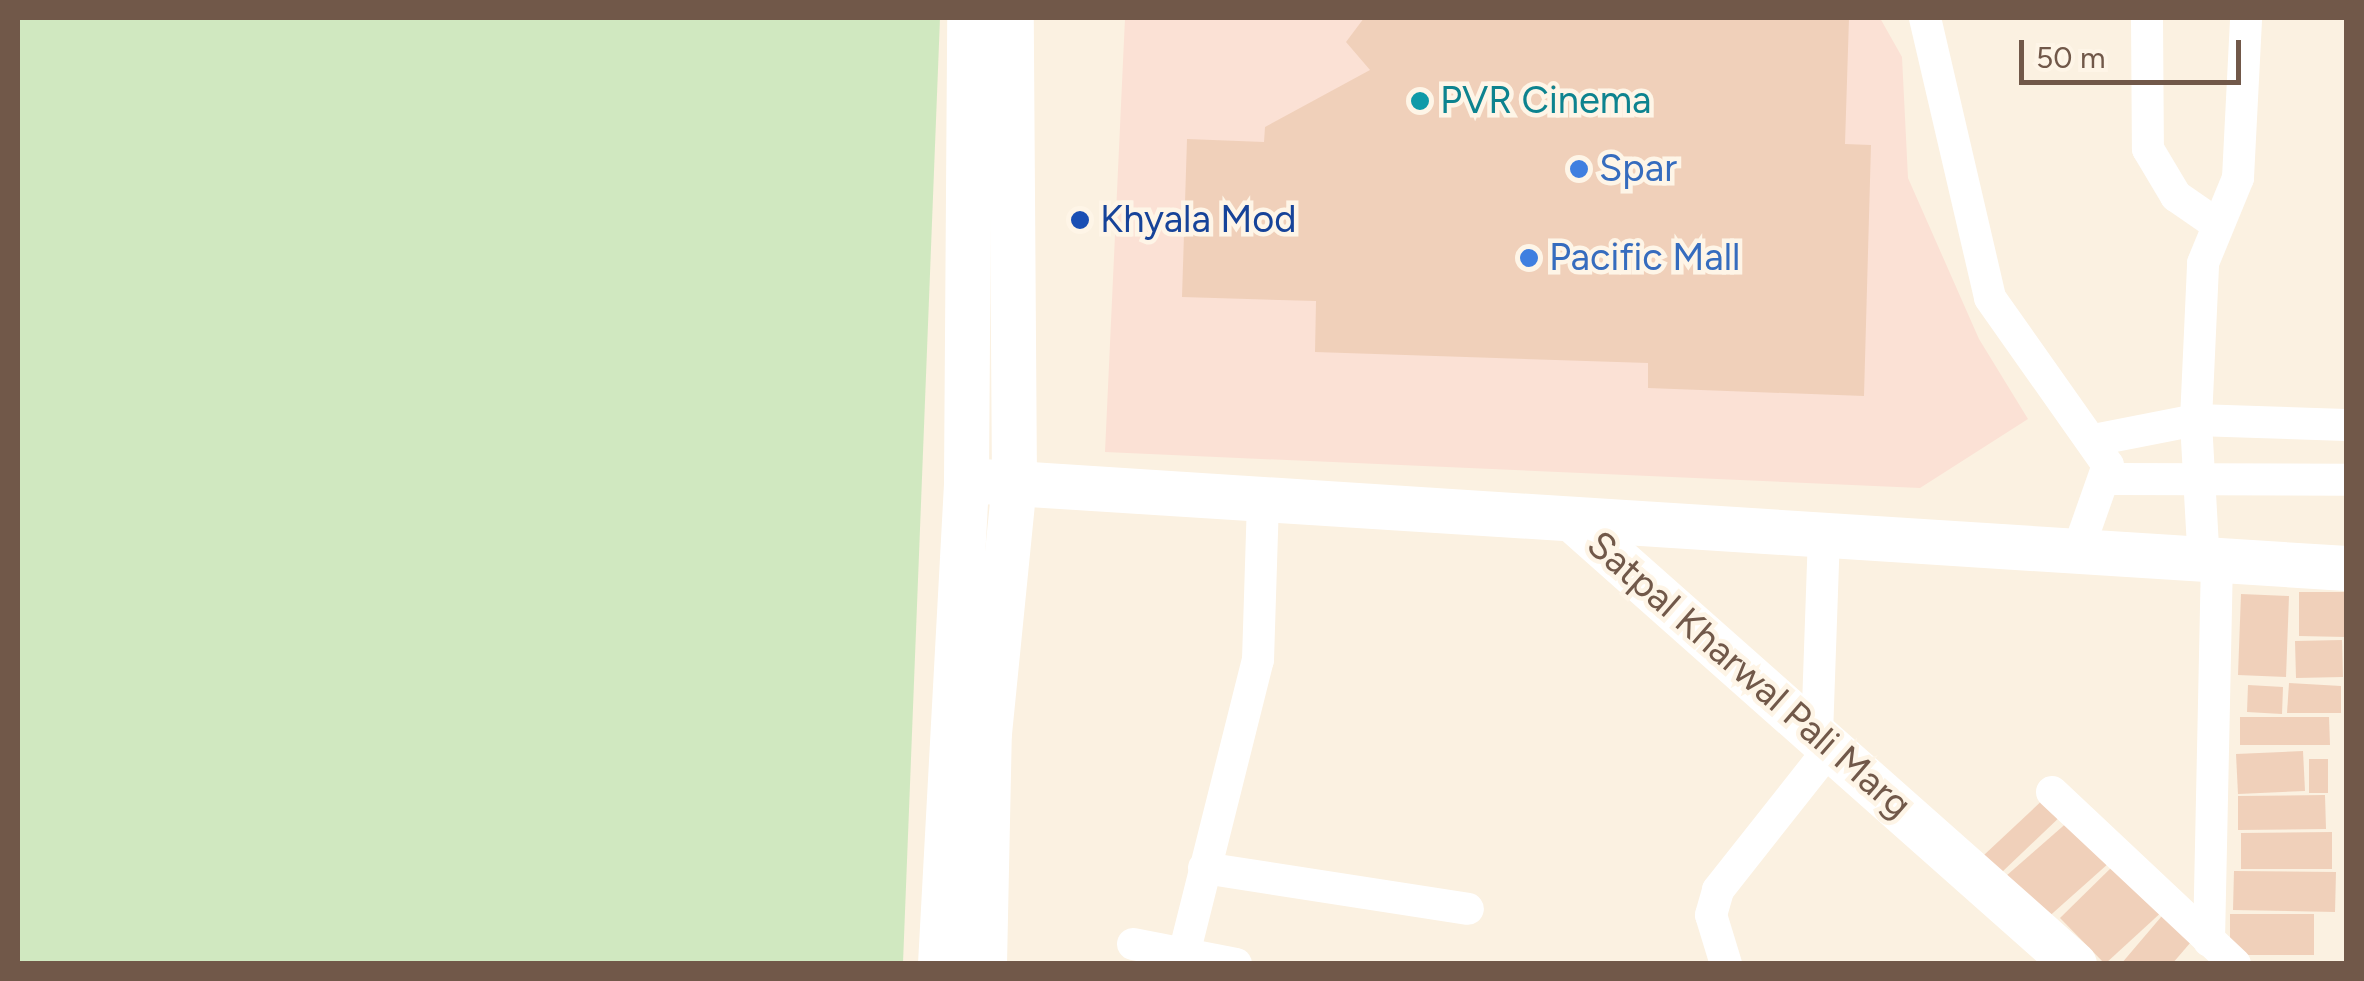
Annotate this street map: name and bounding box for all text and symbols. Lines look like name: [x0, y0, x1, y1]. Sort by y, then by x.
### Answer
scale bar: [2024, 20, 2246, 82]
text: 50 m: [2036, 39, 2105, 76]
place label: PVR Cinema: [1440, 78, 1651, 124]
marker: PVR Cinema: [1409, 90, 1431, 112]
place label: Spar: [1599, 146, 1677, 192]
marker: Spar: [1568, 158, 1590, 180]
place label: Khyala Mod: [1100, 197, 1297, 243]
marker: Khyala Mod: [1069, 209, 1091, 231]
place label: Pacific Mall: [1549, 235, 1740, 281]
marker: Pacific Mall: [1518, 247, 1540, 269]
street label: Satpal Kharwal Pali Marg: [1578, 522, 1920, 828]

